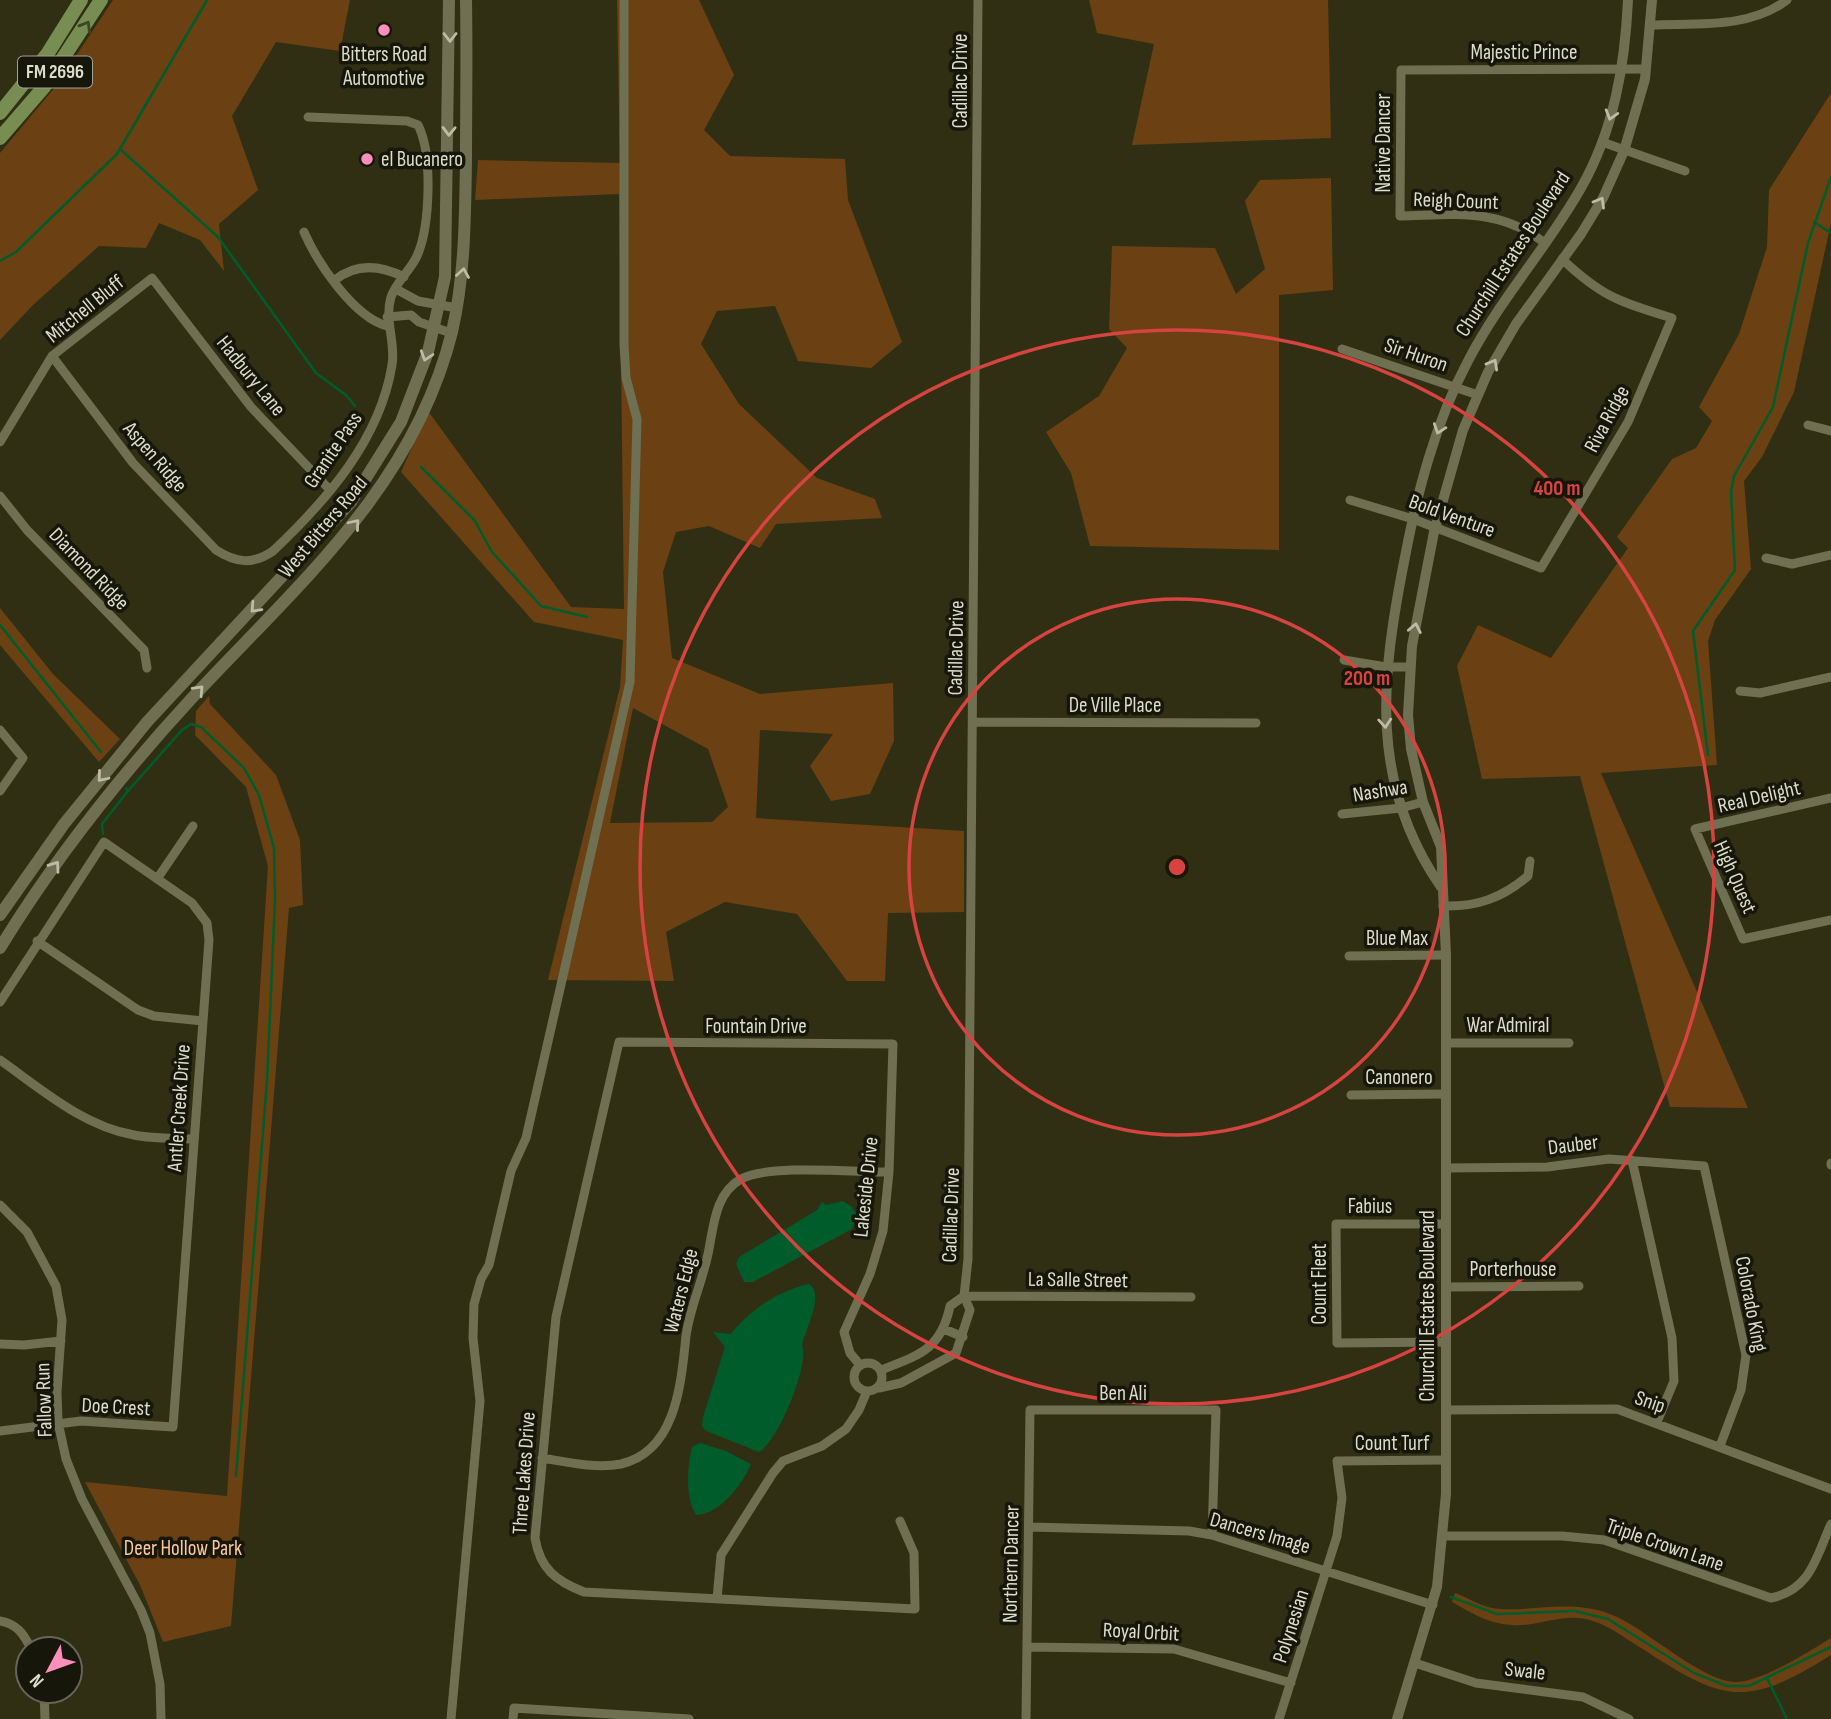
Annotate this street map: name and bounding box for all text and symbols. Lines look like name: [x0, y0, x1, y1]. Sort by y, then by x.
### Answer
one-way arrow: [78, 20, 91, 33]
marker: Bitters Road Automotive: [376, 22, 392, 38]
one-way arrow: [442, 33, 458, 43]
street label: Cadillac Drive: [948, 34, 973, 128]
street label: Majestic Prince: [1471, 40, 1577, 65]
place label: Bitters Road Automotive: [341, 42, 427, 91]
road number: FM 2696: [18, 57, 92, 88]
street label: Native Dancer: [1371, 94, 1396, 192]
one-way arrow: [1604, 109, 1619, 121]
one-way arrow: [441, 126, 457, 136]
place label: el Bucanero: [381, 147, 463, 172]
marker: el Bucanero: [359, 151, 375, 167]
street label: Churchill Estates Boulevard: [1450, 167, 1576, 341]
street label: Reigh Count: [1413, 187, 1499, 215]
one-way arrow: [1592, 197, 1605, 210]
one-way arrow: [455, 268, 470, 279]
street label: Mitchell Bluff: [41, 269, 130, 348]
street label: Hadbury Lane: [211, 331, 291, 421]
street label: Sir Huron: [1381, 333, 1451, 377]
one-way arrow: [420, 349, 435, 361]
one-way arrow: [1485, 359, 1498, 372]
street label: Riva Ridge: [1579, 381, 1635, 457]
street label: Granite Pass: [298, 407, 368, 493]
street label: Aspen Ridge: [117, 416, 192, 497]
one-way arrow: [1433, 422, 1447, 434]
street label: West Bitters Road: [273, 471, 373, 583]
text: 400 m: [1534, 476, 1580, 501]
street label: Bold Venture: [1406, 489, 1498, 543]
one-way arrow: [346, 520, 359, 532]
street label: Diamond Ridge: [44, 523, 134, 615]
one-way arrow: [250, 600, 263, 613]
street label: Cadillac Drive: [943, 600, 969, 696]
one-way arrow: [1407, 622, 1422, 634]
text: 200 m: [1344, 666, 1390, 691]
one-way arrow: [191, 685, 204, 698]
street label: De Ville Place: [1069, 693, 1161, 718]
one-way arrow: [1377, 718, 1392, 729]
one-way arrow: [98, 768, 110, 781]
street label: Nashwa: [1351, 774, 1409, 808]
street label: Real Delight: [1715, 775, 1803, 819]
street label: High Quest: [1708, 837, 1762, 917]
centre of rings: [1165, 855, 1189, 879]
one-way arrow: [47, 861, 59, 874]
street label: Blue Max: [1366, 926, 1428, 951]
street label: War Admiral: [1466, 1013, 1550, 1038]
street label: Fountain Drive: [705, 1014, 807, 1039]
street label: Antler Creek Drive: [162, 1044, 196, 1173]
street label: Canonero: [1365, 1065, 1433, 1090]
street label: Dauber: [1547, 1130, 1599, 1160]
street label: Lakeside Drive: [848, 1136, 884, 1238]
street label: Cadillac Drive: [937, 1167, 965, 1263]
street label: Fabius: [1348, 1194, 1392, 1219]
street label: Churchill Estates Boulevard: [1415, 1210, 1440, 1402]
street label: Count Fleet: [1307, 1243, 1332, 1325]
street label: Waters Edge: [658, 1246, 704, 1336]
street label: Colorado King: [1729, 1254, 1773, 1354]
street label: Porterhouse: [1469, 1257, 1557, 1282]
street label: La Salle Street: [1028, 1267, 1128, 1293]
street label: Fallow Run: [30, 1362, 58, 1438]
street label: Ben Ali: [1099, 1381, 1147, 1406]
street label: Snip: [1631, 1385, 1669, 1419]
street label: Doe Crest: [81, 1393, 151, 1421]
street label: Three Lakes Drive: [507, 1411, 541, 1535]
street label: Count Turf: [1355, 1431, 1430, 1456]
street label: Northern Dancer: [997, 1505, 1025, 1623]
street label: Dancers Image: [1207, 1507, 1313, 1559]
street label: Triple Crown Lane: [1603, 1513, 1727, 1577]
park label: Deer Hollow Park: [124, 1536, 242, 1561]
street label: Polynesian: [1267, 1586, 1315, 1666]
street label: Royal Orbit: [1102, 1618, 1180, 1646]
north arrow: [14, 1635, 84, 1705]
street label: Swale: [1503, 1656, 1547, 1686]
text: N: [25, 1669, 49, 1692]

